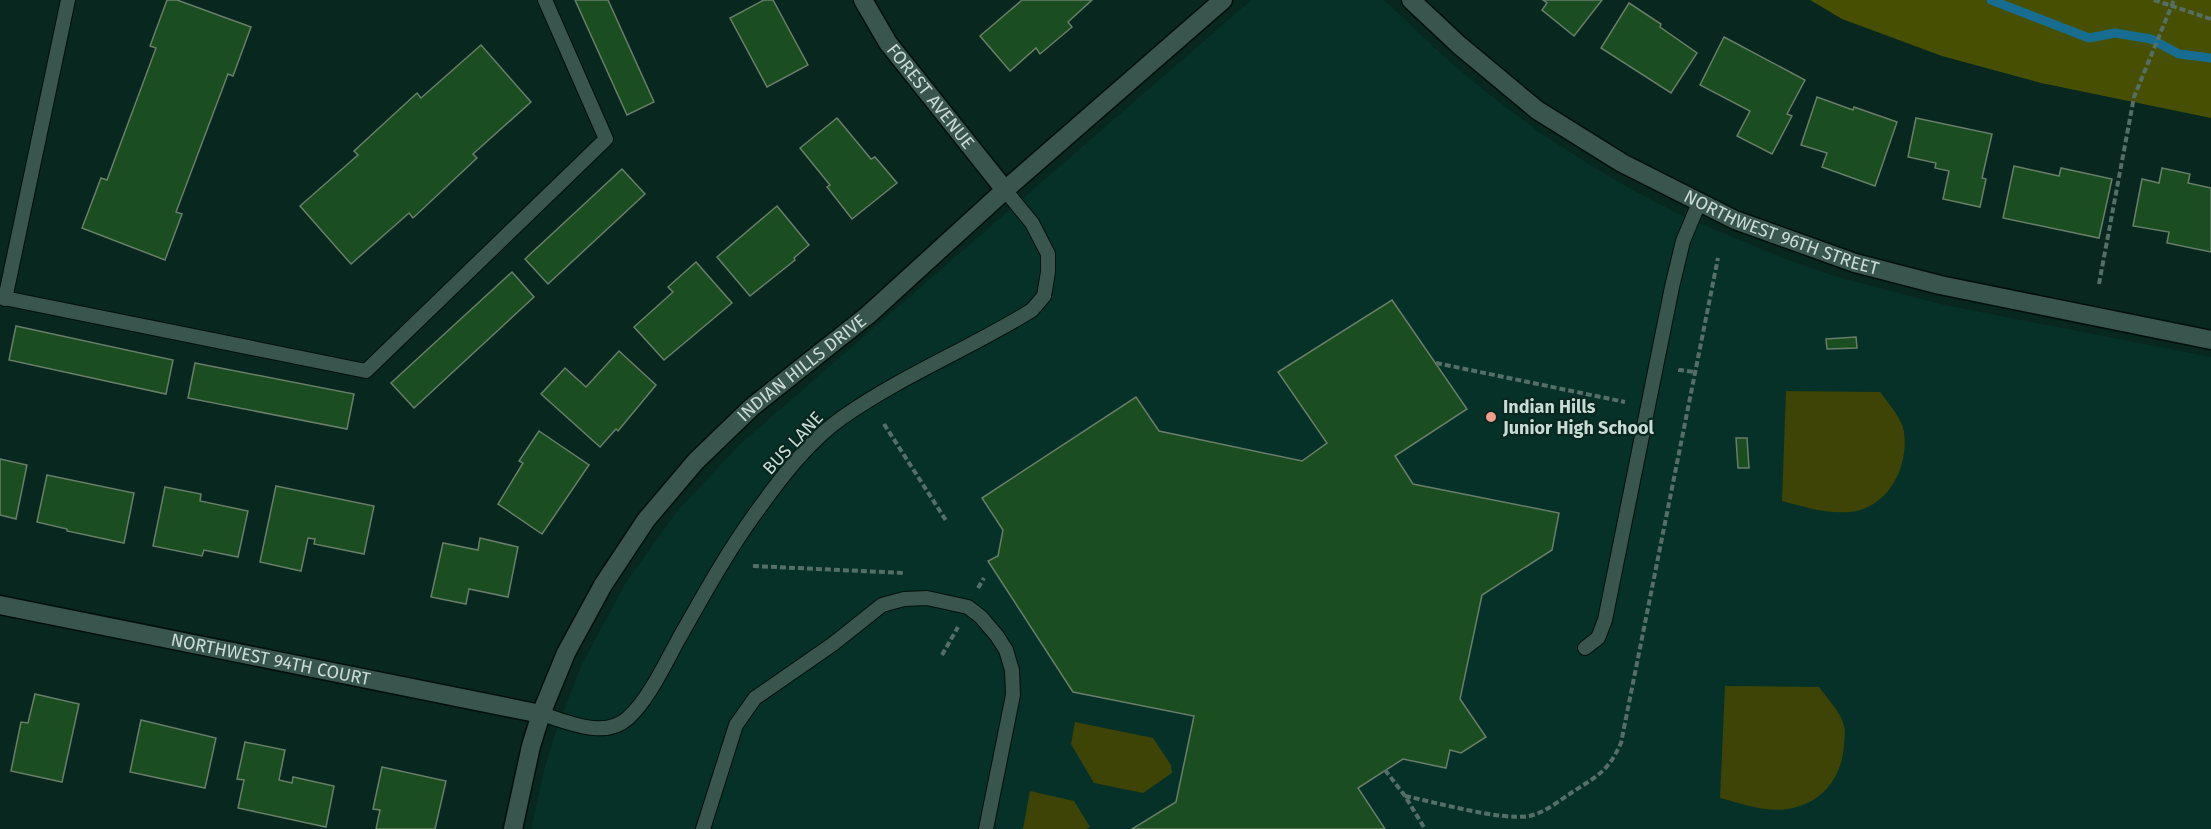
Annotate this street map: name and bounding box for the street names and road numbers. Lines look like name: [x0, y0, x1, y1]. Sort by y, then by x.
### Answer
street label: FOREST AVENUE: [882, 39, 979, 154]
street label: NORTHWEST 96TH STREET: [1680, 185, 1882, 280]
street label: INDIAN HILLS DRIVE: [733, 310, 871, 426]
street label: BUS LANE: [758, 407, 828, 479]
street label: NORTHWEST 94TH COURT: [169, 629, 373, 690]

